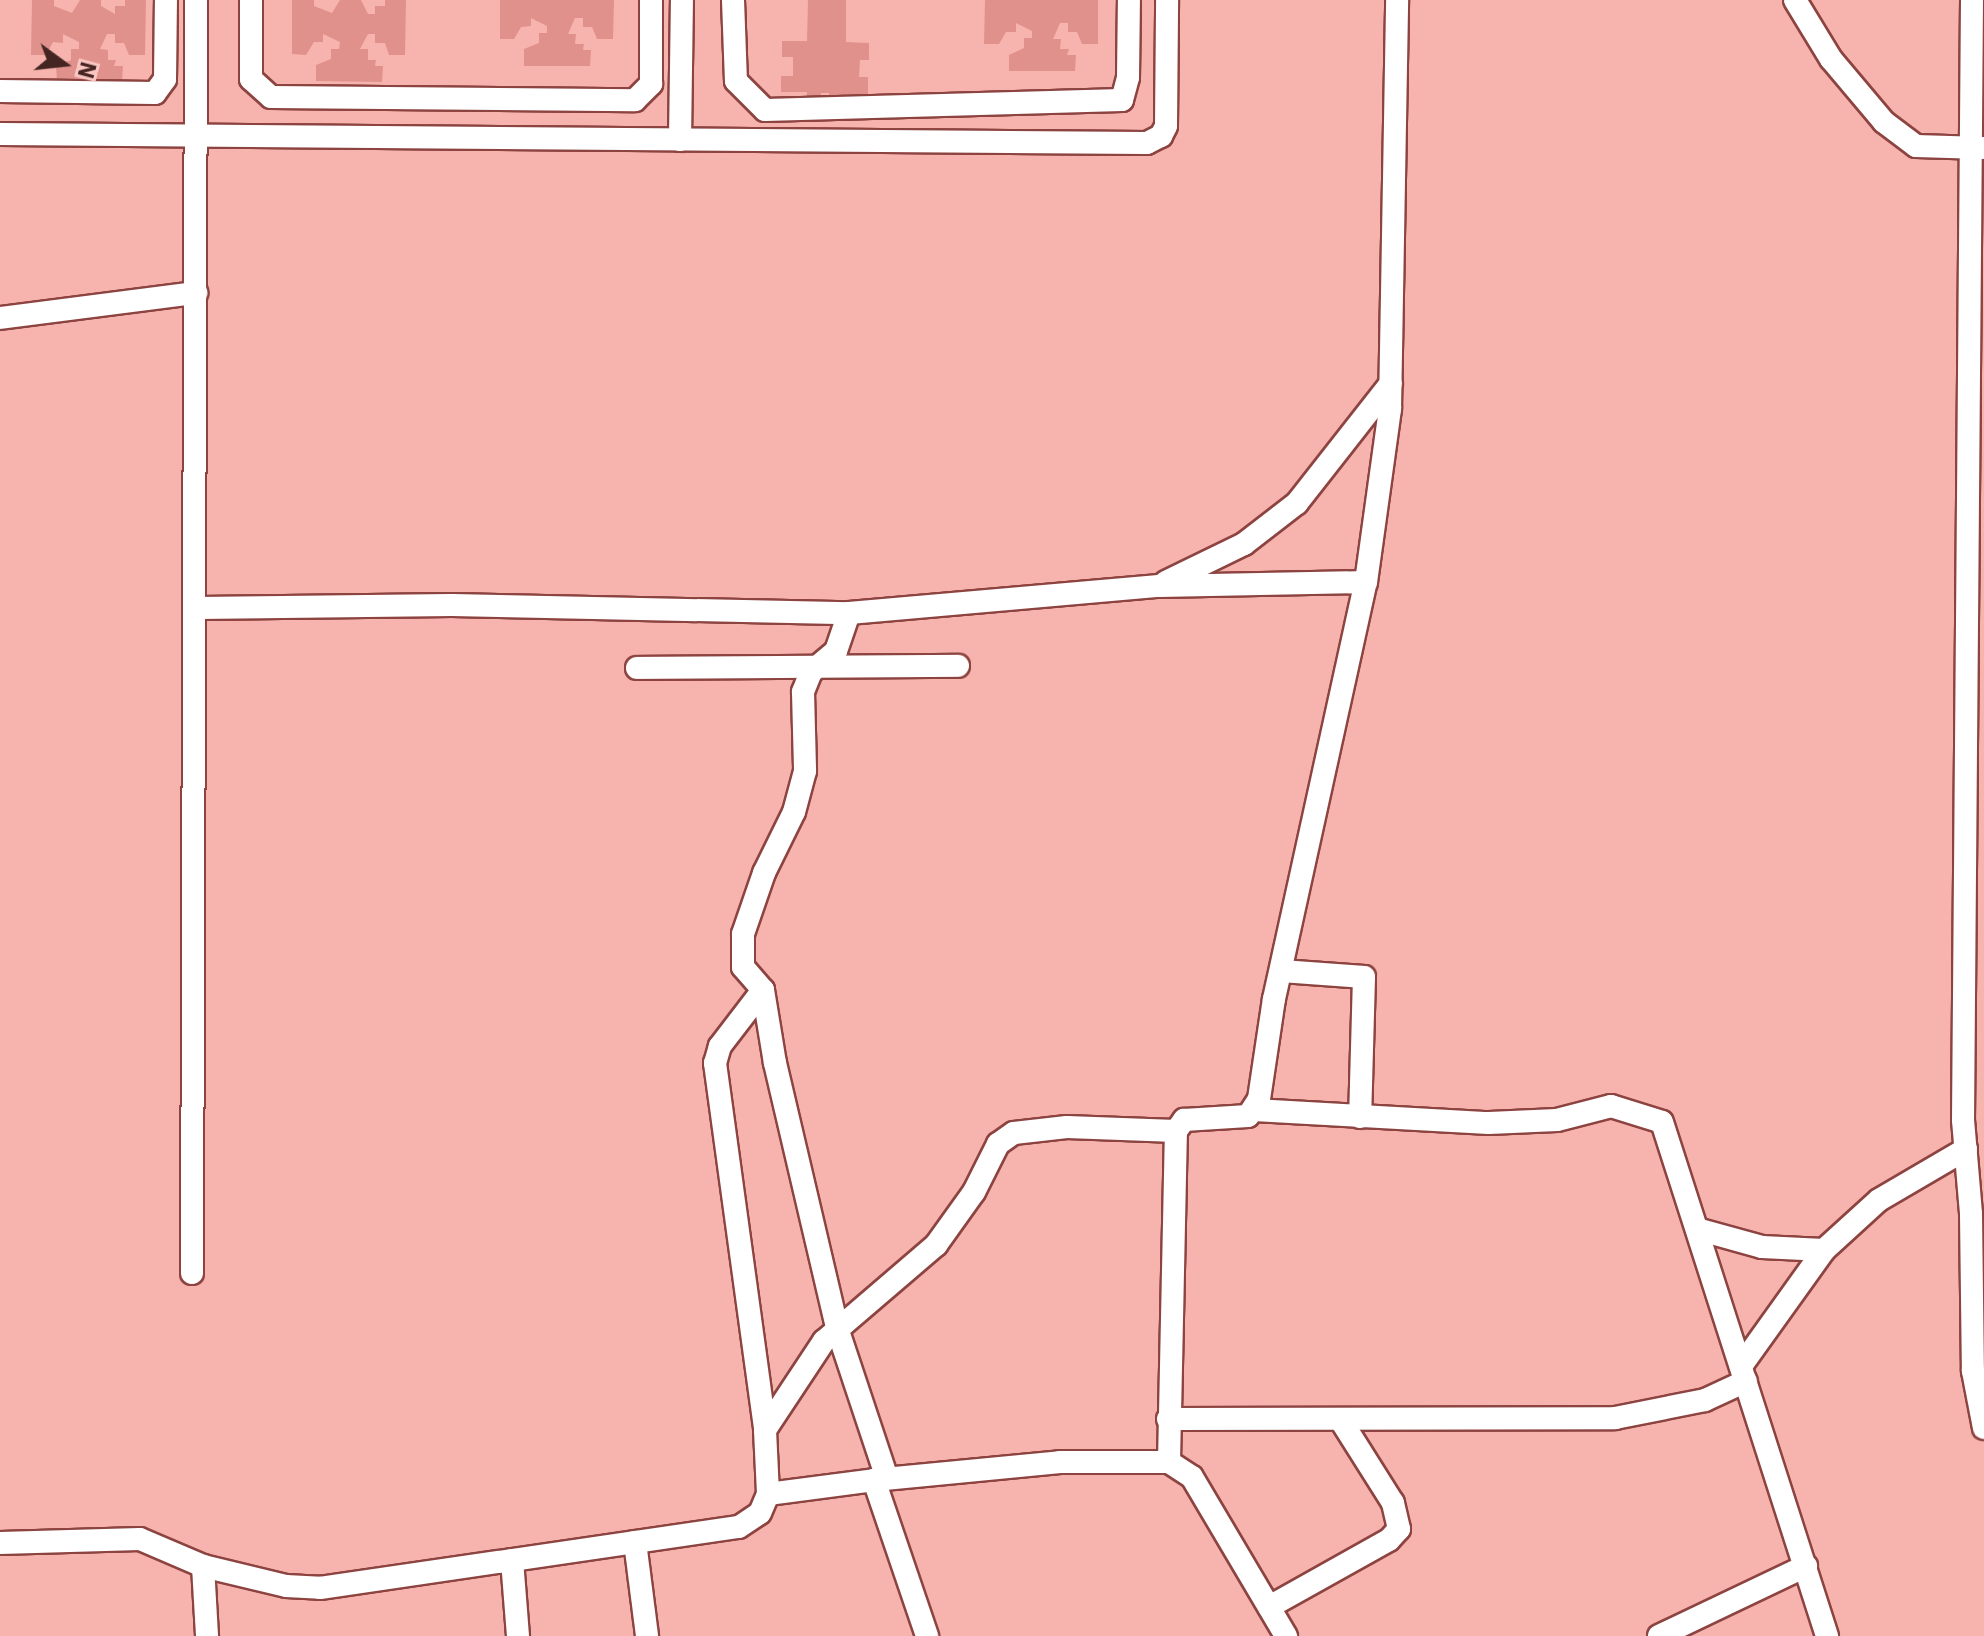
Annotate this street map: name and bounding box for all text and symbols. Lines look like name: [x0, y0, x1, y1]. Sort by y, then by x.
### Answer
north arrow: [24, 24, 104, 104]
text: N: [72, 59, 104, 82]

